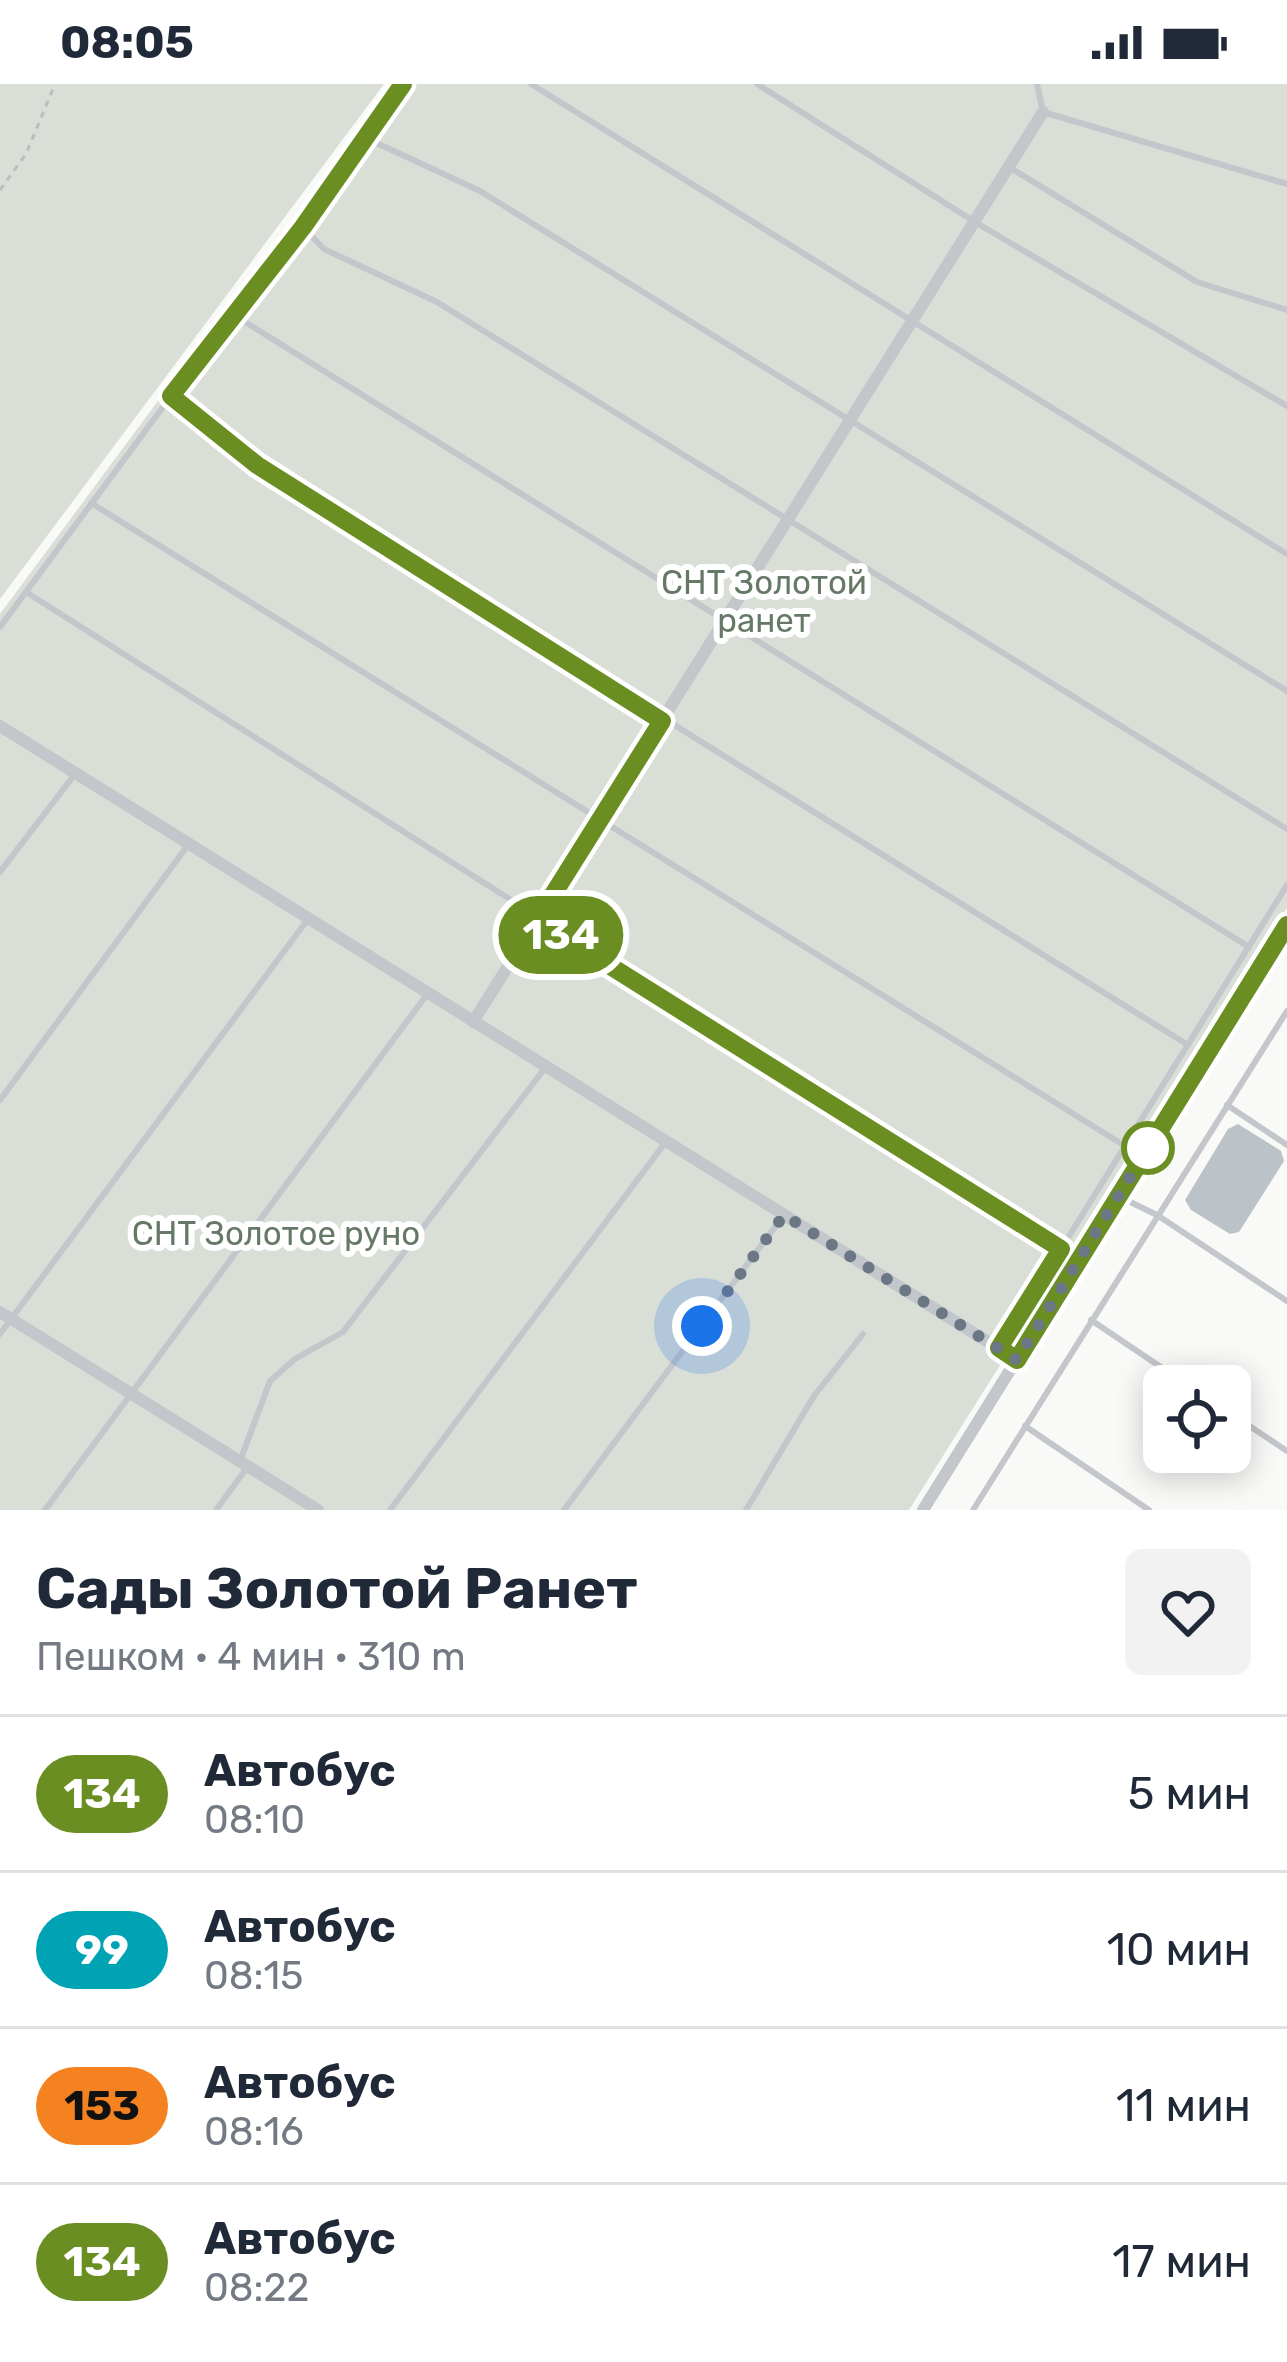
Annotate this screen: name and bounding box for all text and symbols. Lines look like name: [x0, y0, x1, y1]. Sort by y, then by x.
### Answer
text: 08:05: [60, 16, 194, 69]
park label: СНТ Золотой ранет: [661, 563, 867, 640]
line badge: 134: [492, 896, 630, 974]
text: 134: [522, 910, 600, 960]
unlabelled marker: [1123, 1123, 1173, 1173]
park label: СНТ Золотое руно: [132, 1214, 420, 1253]
your location: [672, 1296, 732, 1356]
map controls: [1143, 1365, 1251, 1473]
button: locate: [1143, 1365, 1251, 1473]
button: heart: [1125, 1549, 1251, 1675]
text: Сады Золотой Ранет: [36, 1555, 637, 1622]
text: Пешком · 4 мин · 310 m: [36, 1634, 466, 1680]
text: Автобус: [204, 1744, 396, 1797]
text: 5 мин: [1128, 1767, 1251, 1820]
text: 134: [63, 1769, 141, 1819]
text: 08:10: [204, 1797, 305, 1843]
text: Автобус: [204, 1900, 396, 1953]
text: 10 мин: [1107, 1923, 1251, 1976]
text: 99: [75, 1925, 129, 1975]
text: 08:15: [204, 1953, 303, 1999]
text: Автобус: [204, 2056, 396, 2109]
text: 11 мин: [1116, 2079, 1251, 2132]
text: 153: [64, 2081, 140, 2131]
text: 08:16: [204, 2109, 304, 2155]
text: Автобус: [204, 2212, 396, 2265]
text: 17 мин: [1112, 2235, 1251, 2288]
text: 134: [63, 2237, 141, 2287]
text: 08:22: [204, 2265, 309, 2311]

